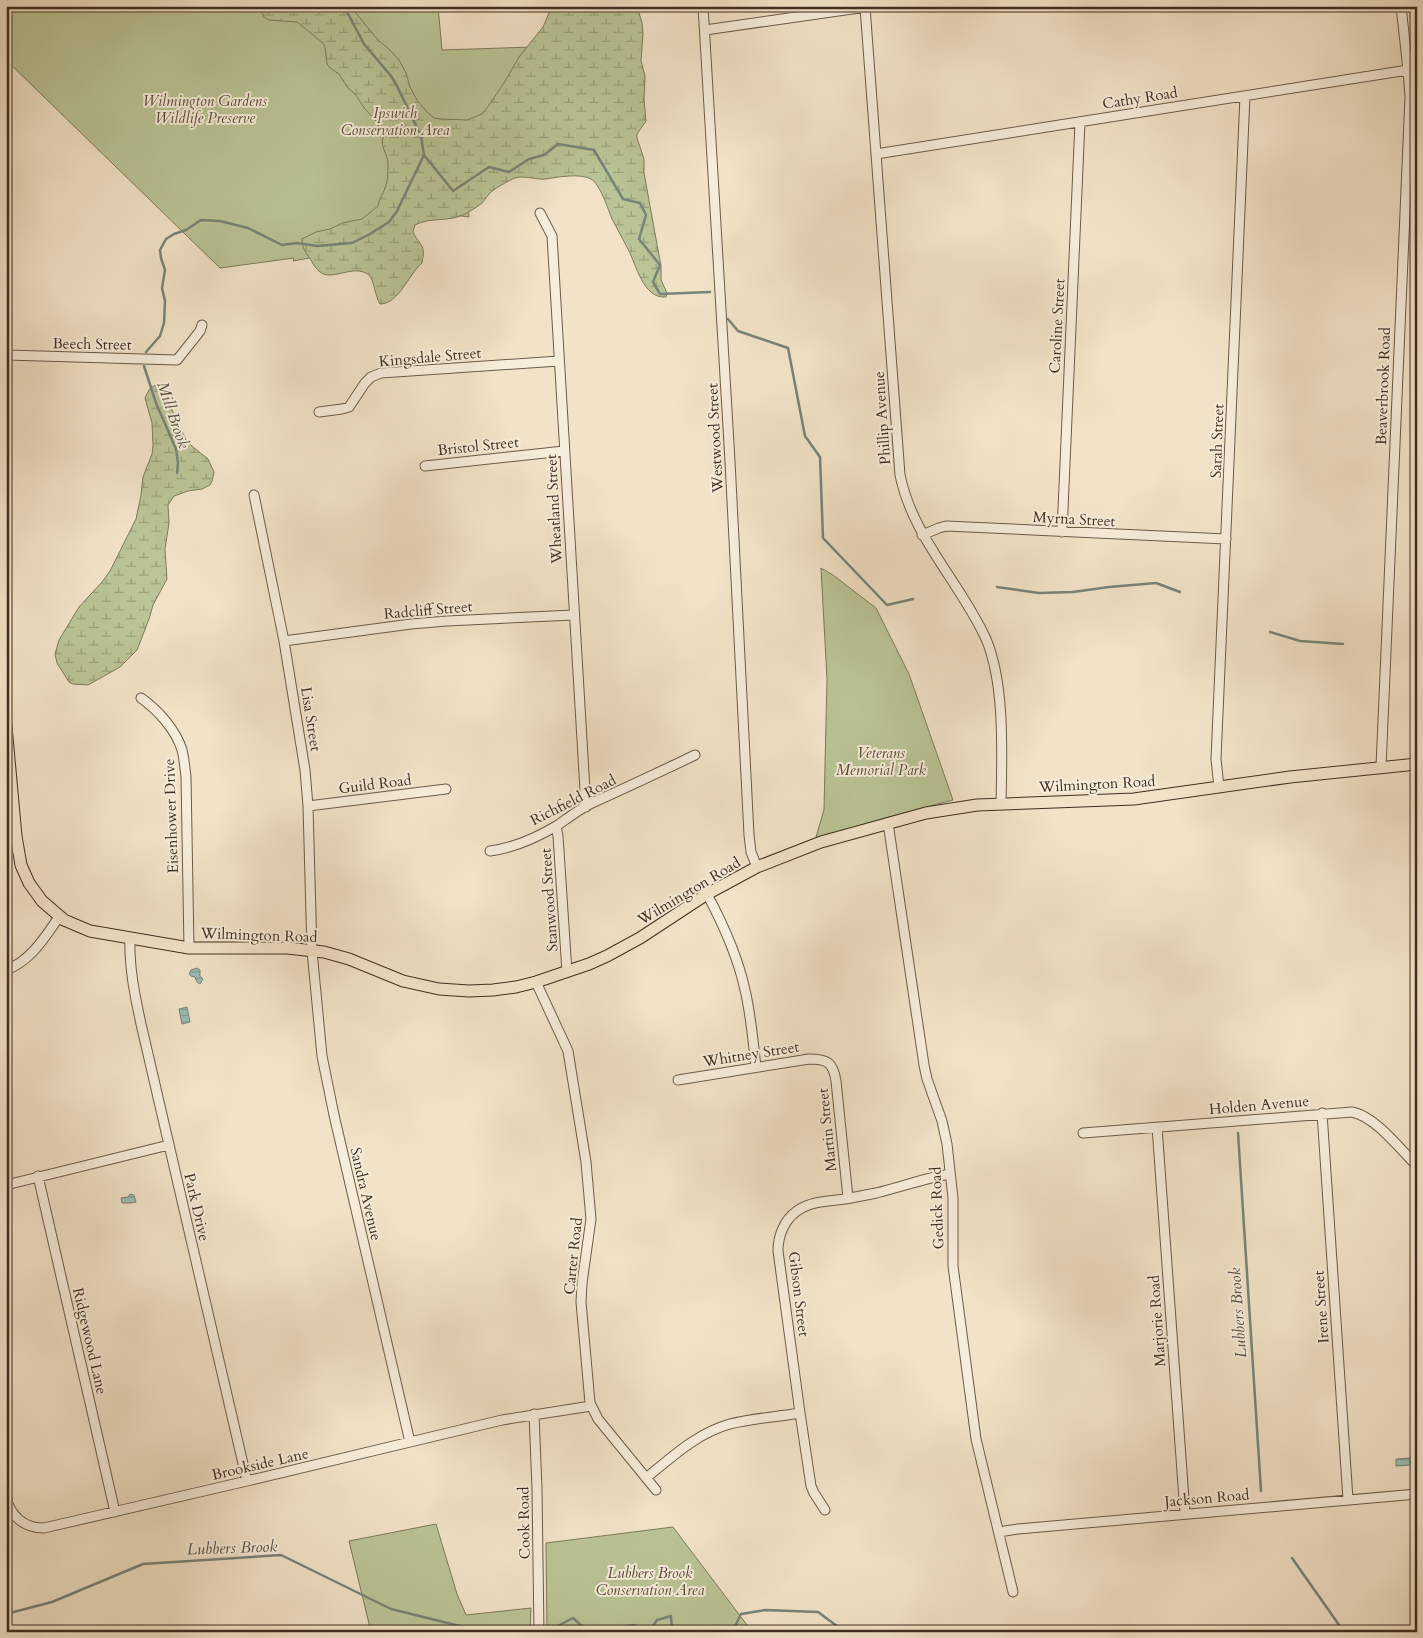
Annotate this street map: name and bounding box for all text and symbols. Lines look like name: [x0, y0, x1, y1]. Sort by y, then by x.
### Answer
street label: Cathy Road: [1101, 82, 1179, 114]
park label: Wilmington Gardens Wildlife Preserve: [143, 91, 267, 128]
park label: Ipswich Conservation Area: [341, 103, 450, 140]
street label: Caroline Street: [1045, 278, 1069, 374]
street label: Beaverbrook Road: [1371, 327, 1395, 445]
street label: Beech Street: [52, 333, 132, 355]
street label: Kingsdale Street: [378, 343, 482, 371]
street label: Phillip Avenue: [869, 370, 895, 465]
water label: Mill Brook: [151, 379, 195, 451]
street label: Westwood Street: [702, 383, 728, 494]
street label: Sarah Street: [1206, 403, 1228, 478]
street label: Bristol Street: [436, 432, 520, 460]
street label: Wheatland Street: [541, 453, 567, 565]
street label: Myrna Street: [1032, 507, 1116, 531]
street label: Radcliff Street: [383, 596, 473, 624]
street label: Lisa Street: [296, 685, 326, 753]
park label: Veterans Memorial Park: [836, 743, 927, 780]
street label: Eisenhower Drive: [159, 758, 183, 874]
street label: Guild Road: [337, 770, 413, 798]
street label: Richfield Road: [527, 770, 619, 830]
street label: Wilmington Road: [1037, 771, 1156, 797]
street label: Stanwood Street: [535, 847, 563, 952]
street label: Wilmington Road: [633, 852, 744, 930]
street label: Wilmington Road: [199, 923, 318, 947]
street label: Whitney Street: [700, 1036, 801, 1072]
street label: Martin Street: [813, 1087, 841, 1173]
street label: Holden Avenue: [1208, 1091, 1310, 1119]
street label: Sandra Avenue: [346, 1145, 386, 1243]
street label: Gedick Road: [926, 1166, 948, 1250]
street label: Park Drive: [179, 1171, 215, 1243]
street label: Carter Road: [559, 1216, 587, 1296]
street label: Gibson Street: [784, 1250, 814, 1338]
water label: Lubbers Brook: [1224, 1267, 1252, 1359]
street label: Irene Street: [1308, 1270, 1334, 1344]
street label: Marjorie Road: [1144, 1274, 1170, 1368]
street label: Ridgewood Lane: [68, 1286, 112, 1397]
street label: Brookside Lane: [210, 1443, 311, 1485]
street label: Jackson Road: [1162, 1484, 1250, 1512]
street label: Cook Road: [513, 1486, 535, 1560]
water label: Lubbers Brook: [186, 1535, 278, 1561]
park label: Lubbers Brook Conservation Area: [596, 1563, 705, 1600]

